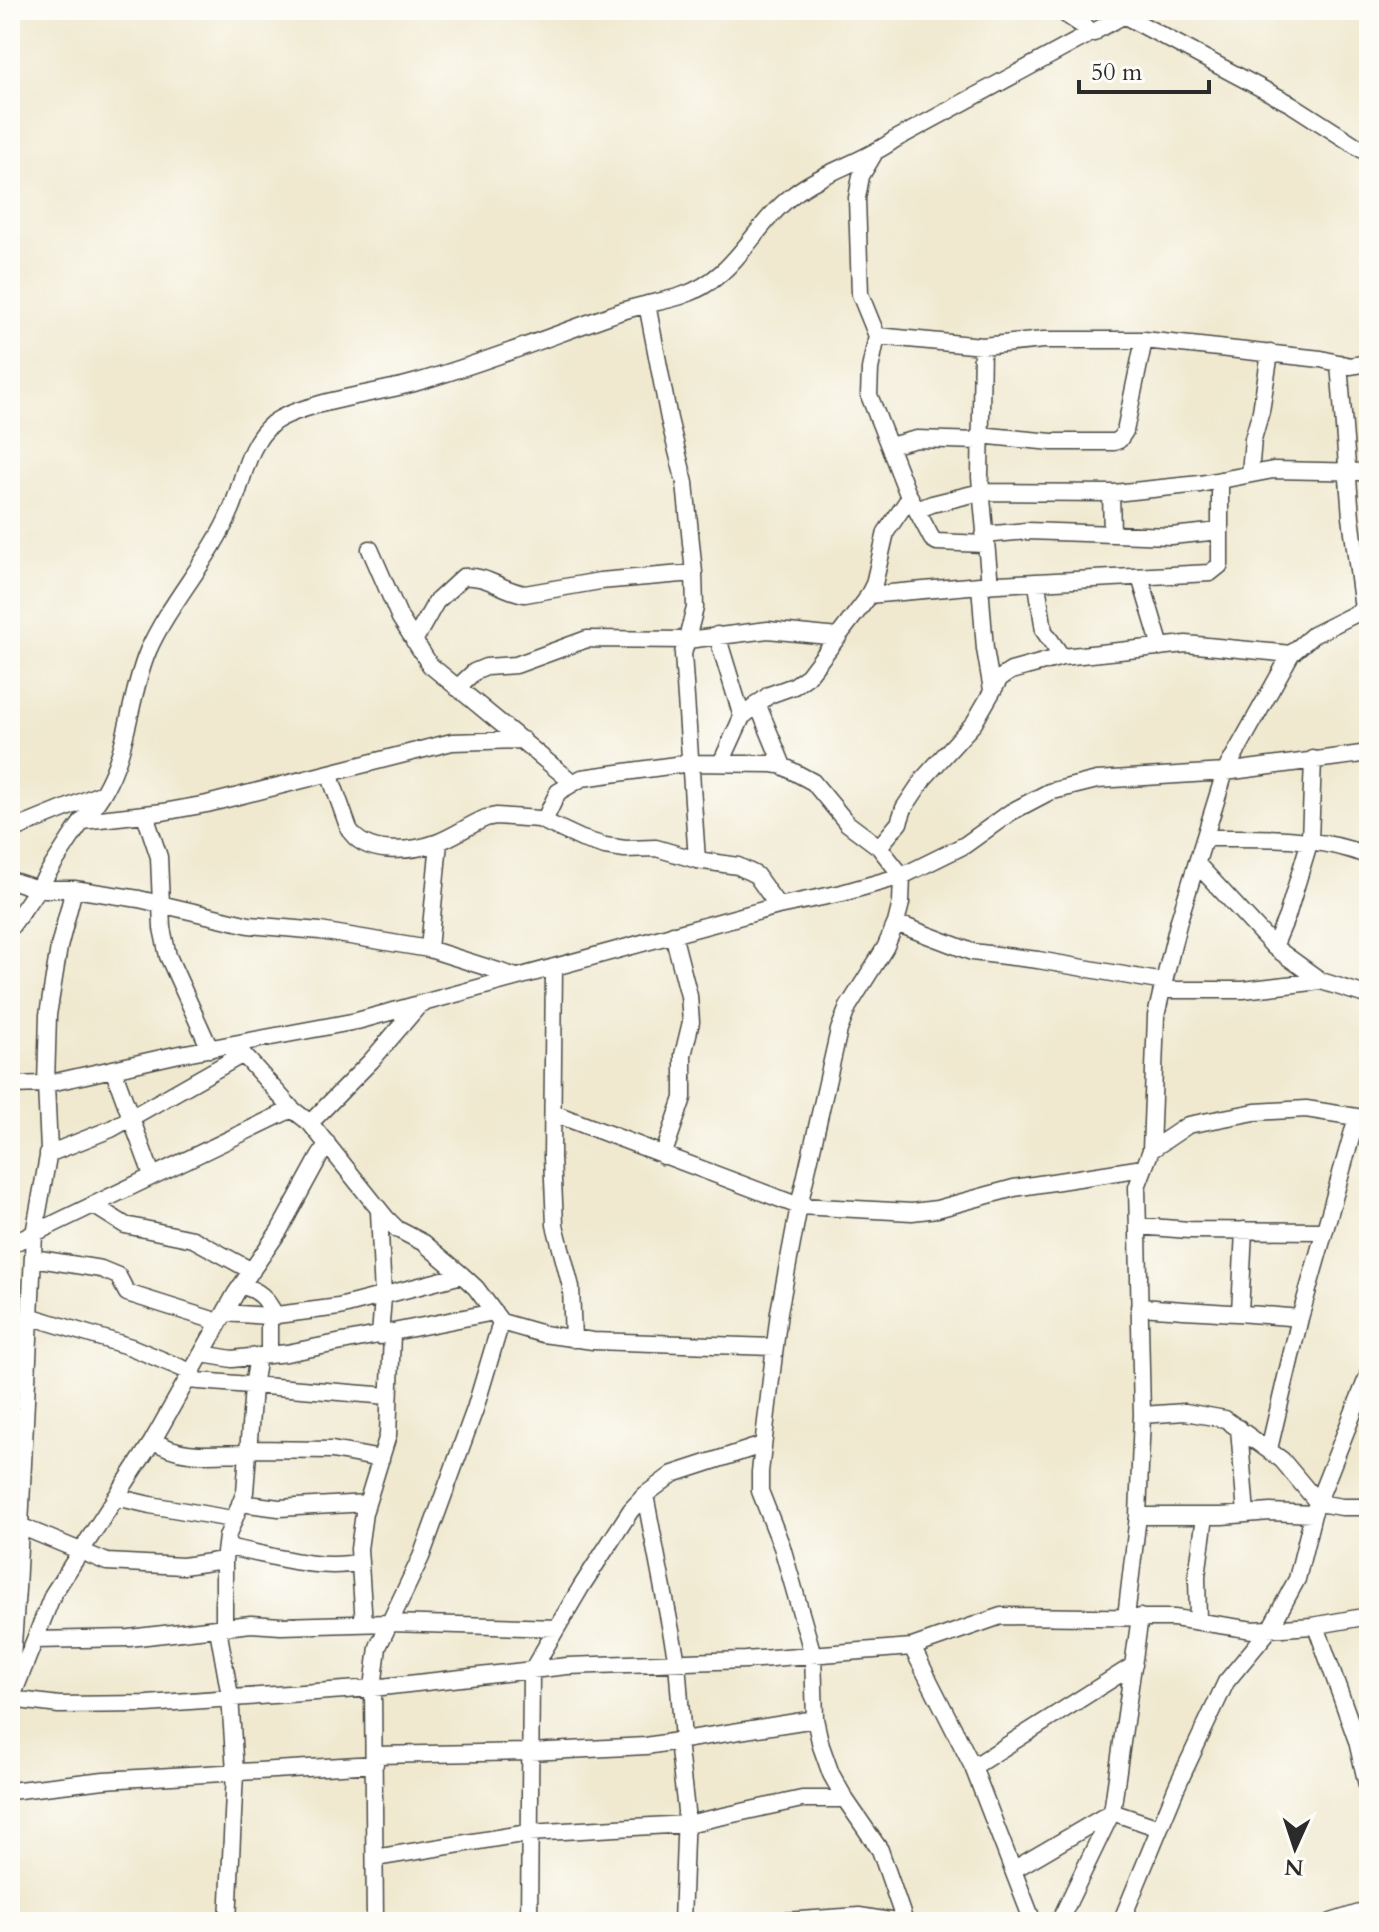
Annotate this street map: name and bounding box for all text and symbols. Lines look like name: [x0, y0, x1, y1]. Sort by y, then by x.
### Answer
scale bar: [1079, 44, 1209, 94]
text: 50 m: [1091, 56, 1143, 89]
north arrow: [1255, 1808, 1335, 1888]
text: N: [1284, 1851, 1304, 1882]

